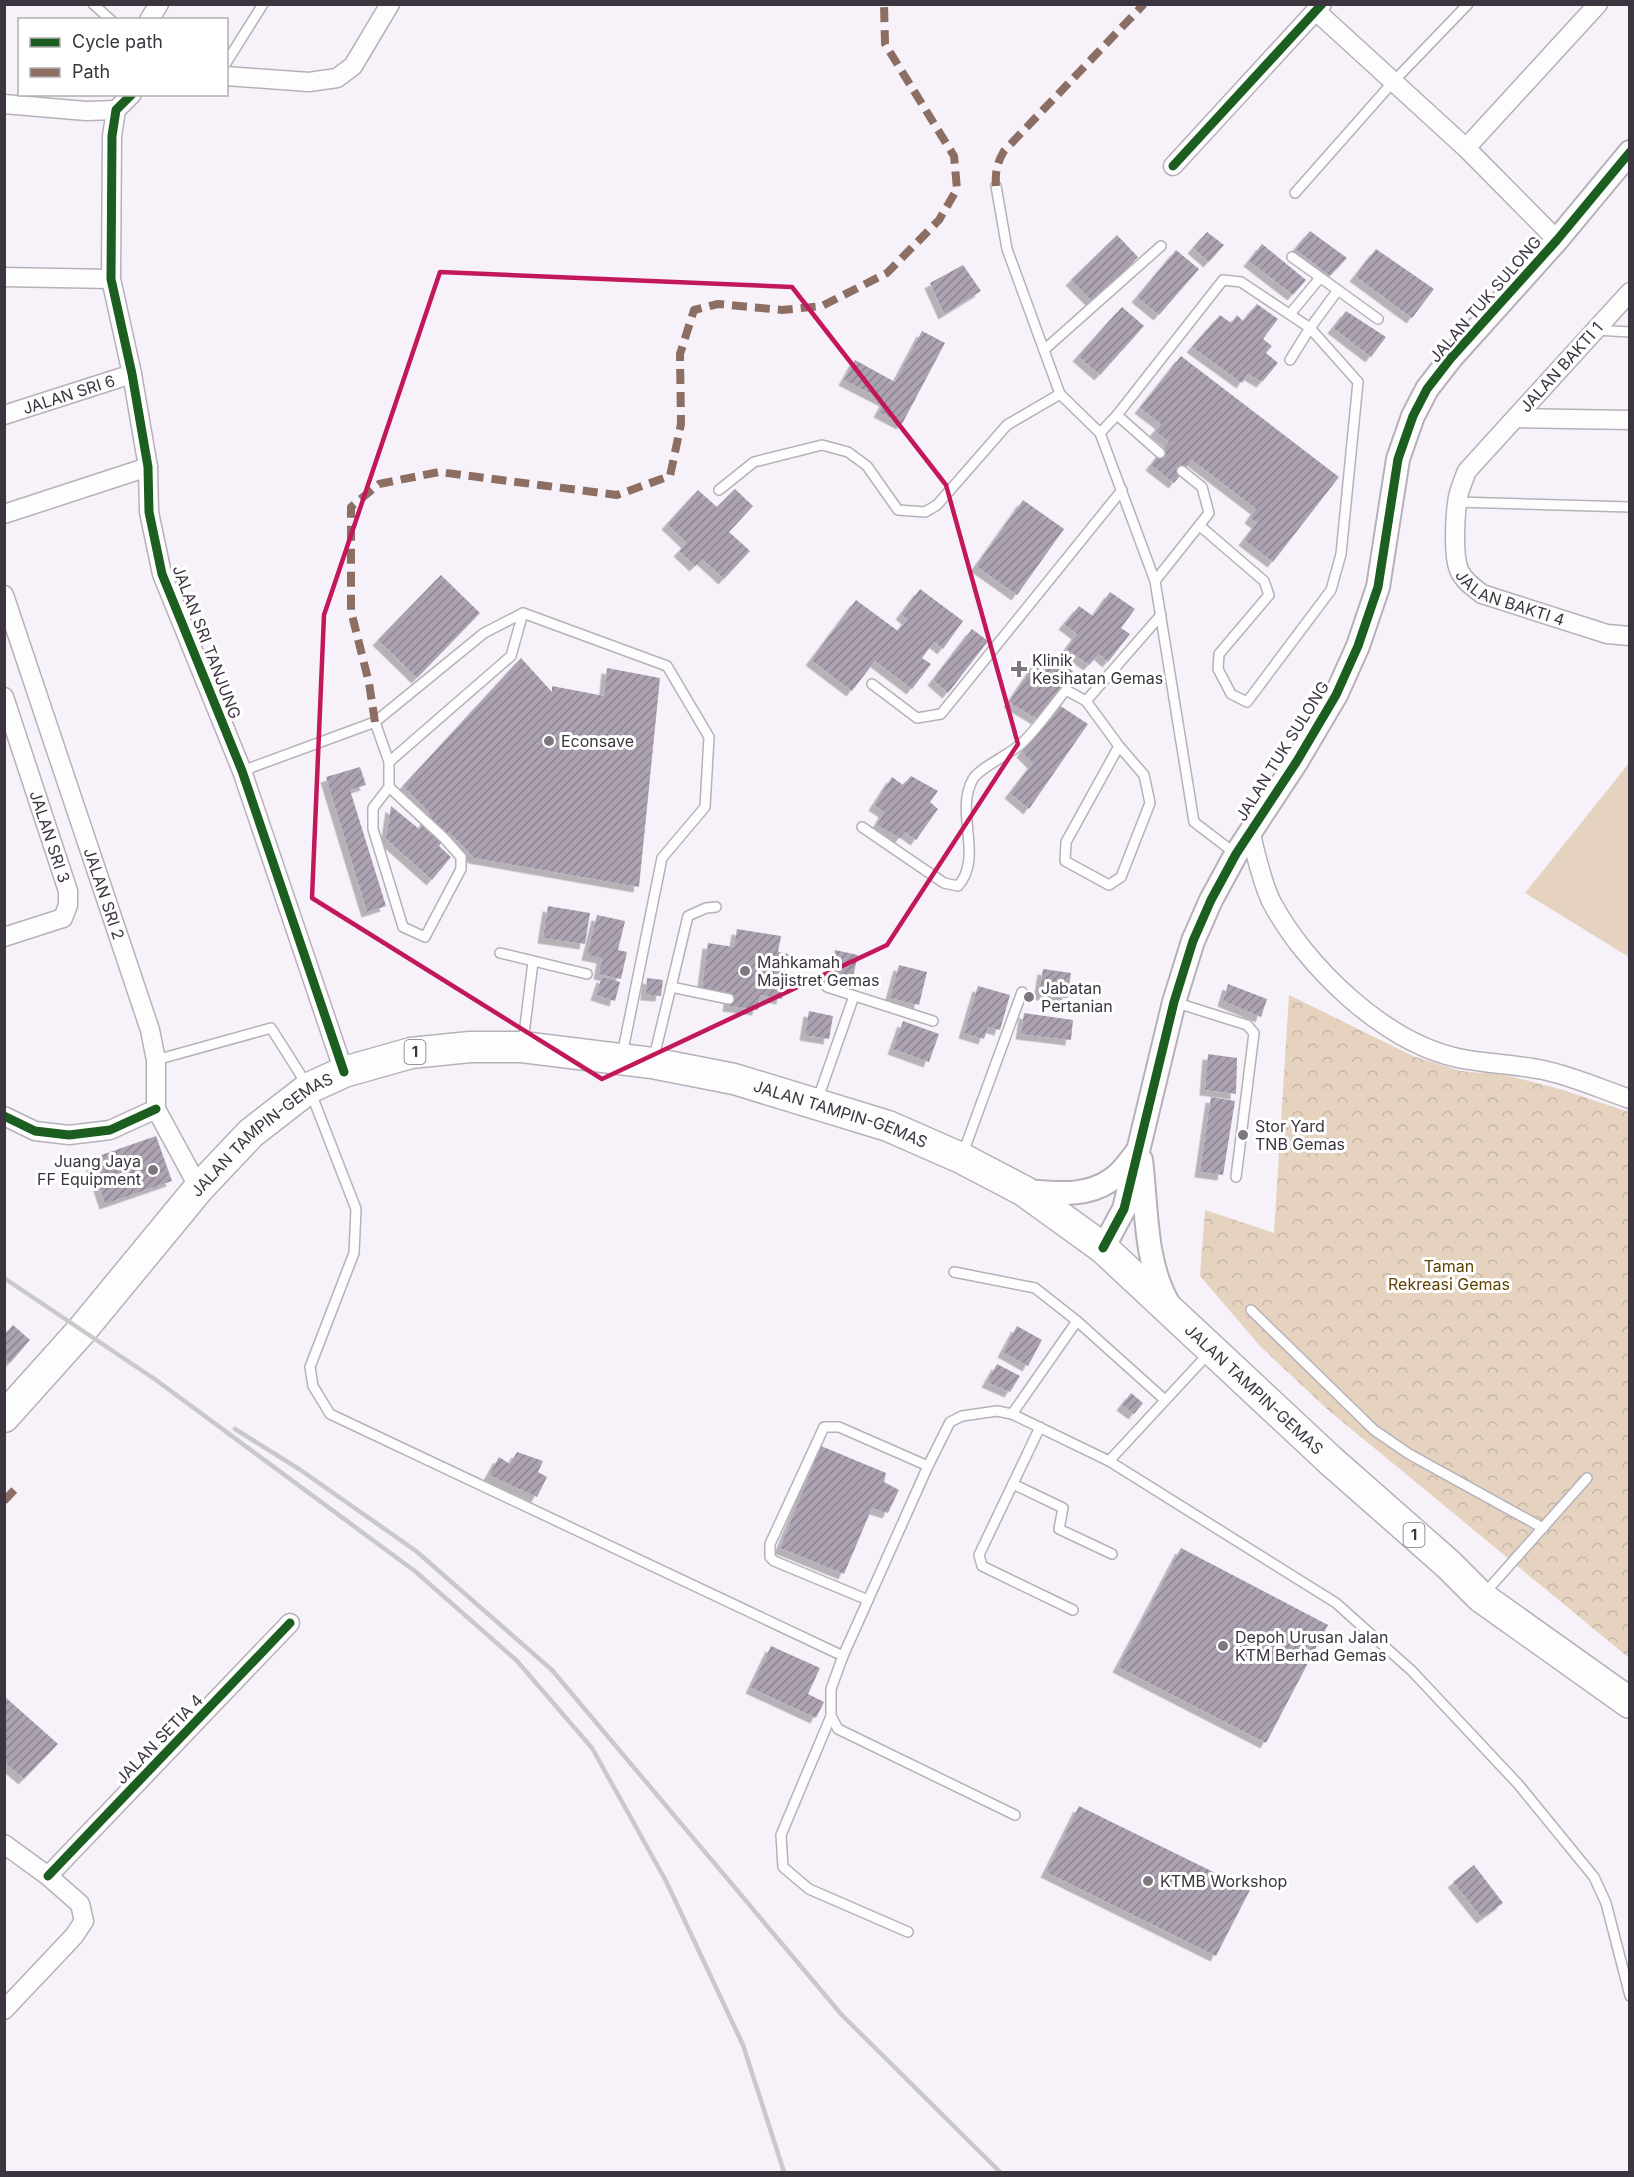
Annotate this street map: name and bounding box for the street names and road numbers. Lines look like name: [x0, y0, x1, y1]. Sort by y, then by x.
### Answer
street label: JALAN TUK SULONG: [1425, 232, 1545, 366]
street label: JALAN BAKTI 1: [1515, 318, 1607, 416]
street label: JALAN SRI 6: [20, 370, 117, 418]
street label: JALAN SRI TANJUNG: [168, 562, 246, 722]
street label: JALAN BAKTI 4: [1451, 566, 1567, 630]
street label: JALAN TUK SULONG: [1231, 677, 1333, 825]
street label: JALAN SRI 3: [26, 788, 75, 885]
street label: JALAN SRI 2: [80, 845, 129, 942]
road number: 1: [404, 1040, 426, 1064]
street label: JALAN TAMPIN-GEMAS: [186, 1068, 336, 1201]
street label: JALAN TAMPIN-GEMAS: [751, 1076, 931, 1152]
street label: JALAN TAMPIN-GEMAS: [1181, 1320, 1328, 1459]
road number: 1: [1404, 1523, 1424, 1547]
street label: JALAN SETIA 4: [111, 1690, 207, 1788]

